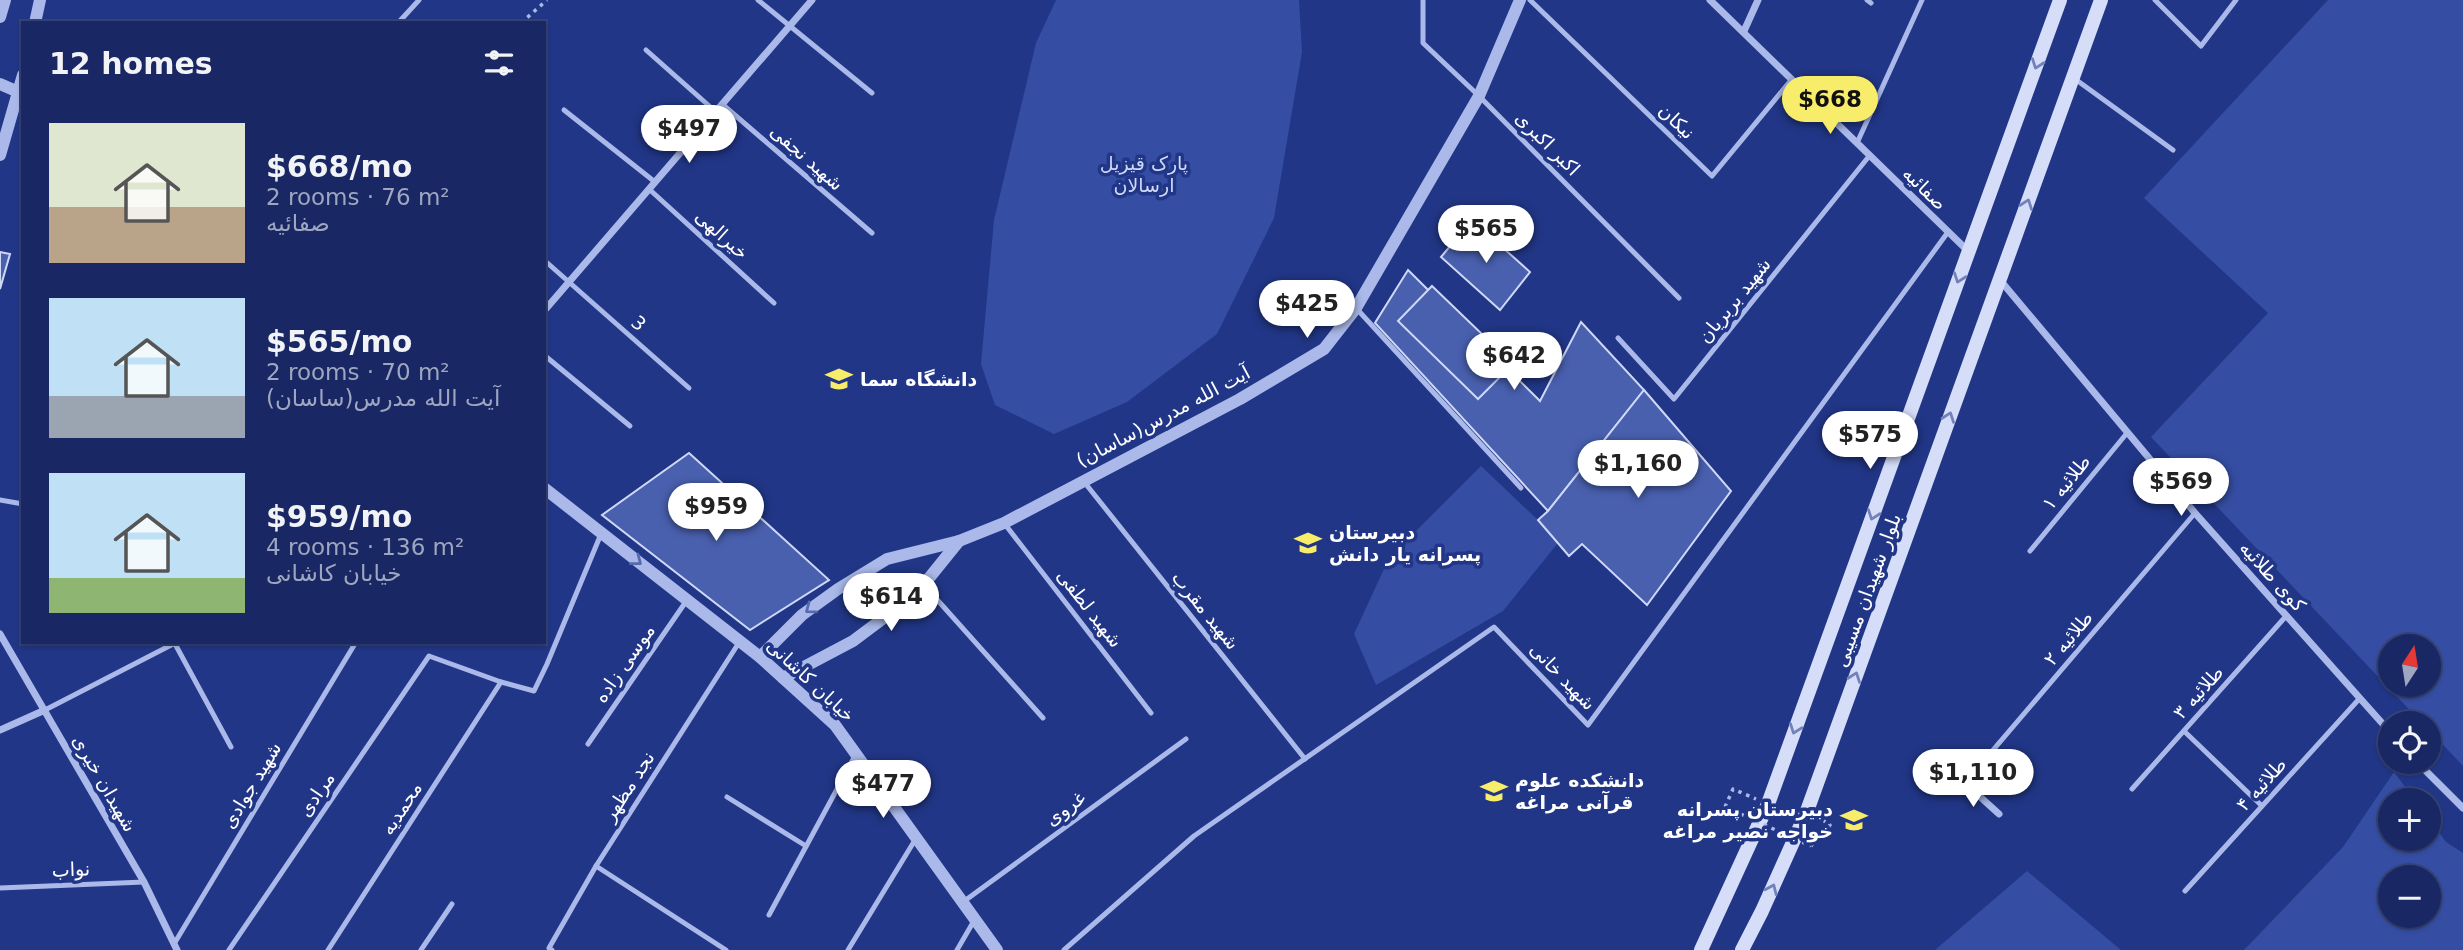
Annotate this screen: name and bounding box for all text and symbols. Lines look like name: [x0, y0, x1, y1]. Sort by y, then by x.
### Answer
icon: filters: [480, 44, 518, 82]
text: 12 homes: [49, 46, 213, 81]
one-way arrow: [2031, 58, 2045, 70]
pin: $668: [1789, 76, 1871, 136]
text: $668: [1798, 86, 1862, 112]
street label: نیکان: [1655, 99, 1699, 143]
pin: $497: [648, 106, 730, 165]
street label: اکبر اکبری: [1511, 106, 1585, 180]
text: $497: [657, 115, 721, 141]
street label: شهید نجفی: [765, 119, 848, 195]
text: $668/mo: [266, 149, 412, 184]
icon: home: [105, 151, 189, 235]
park label: پارک قیزیل ارسالان: [1100, 152, 1188, 197]
street label: صفائیه: [1898, 162, 1952, 214]
text: 2 rooms · 76 m²: [266, 184, 450, 210]
one-way arrow: [2019, 198, 2033, 210]
street label: خیرالهی: [690, 205, 753, 264]
pin: $565: [1445, 205, 1527, 265]
text: صفائیه: [266, 210, 330, 236]
text: $565: [1454, 215, 1518, 241]
street label: شهید بربریان: [1693, 253, 1776, 348]
one-way arrow: [1953, 271, 1967, 283]
pin: $425: [1266, 280, 1348, 340]
text: $425: [1275, 290, 1339, 316]
street label: 3: [627, 311, 651, 335]
text: $565/mo: [266, 324, 412, 359]
icon: home: [105, 326, 189, 410]
pin: $642: [1473, 332, 1555, 392]
text: $642: [1482, 342, 1546, 368]
text: 2 rooms · 70 m²: [266, 359, 450, 385]
street label: آیت الله مدرس(ساسان): [1072, 360, 1255, 472]
school or university icon: دانشگاه سما: [824, 364, 854, 394]
place label: دانشگاه سما: [860, 368, 978, 390]
text: آیت الله مدرس(ساسان): [266, 385, 500, 411]
pin: $575: [1829, 412, 1911, 471]
one-way arrow: [1941, 412, 1955, 424]
text: $575: [1838, 421, 1902, 447]
pin: $1,160: [1581, 440, 1695, 500]
text: $1,160: [1594, 450, 1682, 476]
street label: طلائیه ۱: [2037, 450, 2095, 514]
pin: $569: [2140, 458, 2222, 518]
text: $569: [2149, 468, 2213, 494]
pin: $959: [675, 484, 757, 543]
text: $959: [684, 493, 748, 519]
text: $959/mo: [266, 499, 412, 534]
icon: home: [105, 501, 189, 585]
one-way arrow: [1867, 508, 1881, 520]
street label: بلوار شهیدان مسیبی: [1829, 510, 1906, 670]
place label: دبیرستان پسرانه یار دانش: [1329, 521, 1481, 566]
school or university icon: دبیرستان پسرانه یار دانش: [1293, 528, 1323, 558]
text: 4 rooms · 136 m²: [266, 534, 464, 560]
street label: کوی طلائیه: [2235, 536, 2311, 617]
one-way arrow: [629, 552, 641, 565]
text: خیابان کاشانی: [266, 560, 402, 586]
street label: شهید لطفی: [1052, 564, 1127, 652]
street label: شهید مقرب: [1167, 566, 1244, 654]
pin: $614: [850, 574, 932, 633]
text: $614: [859, 583, 923, 609]
one-way arrow: [806, 601, 818, 614]
street label: طلائیه ۲: [2039, 606, 2097, 670]
street label: موسی زاده: [589, 620, 660, 707]
street label: خیابان کاشانی: [763, 634, 859, 726]
north arrow: [2378, 634, 2441, 696]
map controls: [2378, 634, 2441, 928]
street label: شهید خانی: [1525, 638, 1600, 715]
street label: طلائیه ۳: [2168, 661, 2228, 723]
one-way arrow: [1847, 672, 1861, 684]
button: locate: [2378, 711, 2441, 774]
one-way arrow: [1789, 722, 1803, 734]
street label: شهیدان خیری: [67, 731, 142, 836]
street label: شهید جوادی: [217, 738, 286, 833]
street label: نجد مظهر: [597, 747, 659, 826]
pin: $1,110: [1916, 750, 2030, 809]
street label: طلائیه ۴: [2231, 753, 2291, 815]
text: $1,110: [1929, 759, 2017, 785]
pin: $477: [842, 760, 924, 820]
street label: مرادی: [293, 767, 340, 821]
place label: دانشکده علوم قرآنی مراغه: [1515, 769, 1644, 814]
text: $477: [851, 770, 915, 796]
school or university icon: دانشکده علوم قرآنی مراغه: [1479, 776, 1509, 806]
street label: محمدیه: [376, 777, 426, 839]
street label: غروی: [1041, 786, 1090, 831]
button: +: [2378, 788, 2441, 851]
place label: دبیرستان پسرانه خواجه نصیر مراغه: [1662, 798, 1833, 843]
school or university icon: دبیرستان پسرانه خواجه نصیر مراغه: [1839, 805, 1869, 835]
street label: نواب: [51, 857, 91, 882]
button: −: [2378, 865, 2441, 928]
one-way arrow: [1764, 884, 1778, 896]

